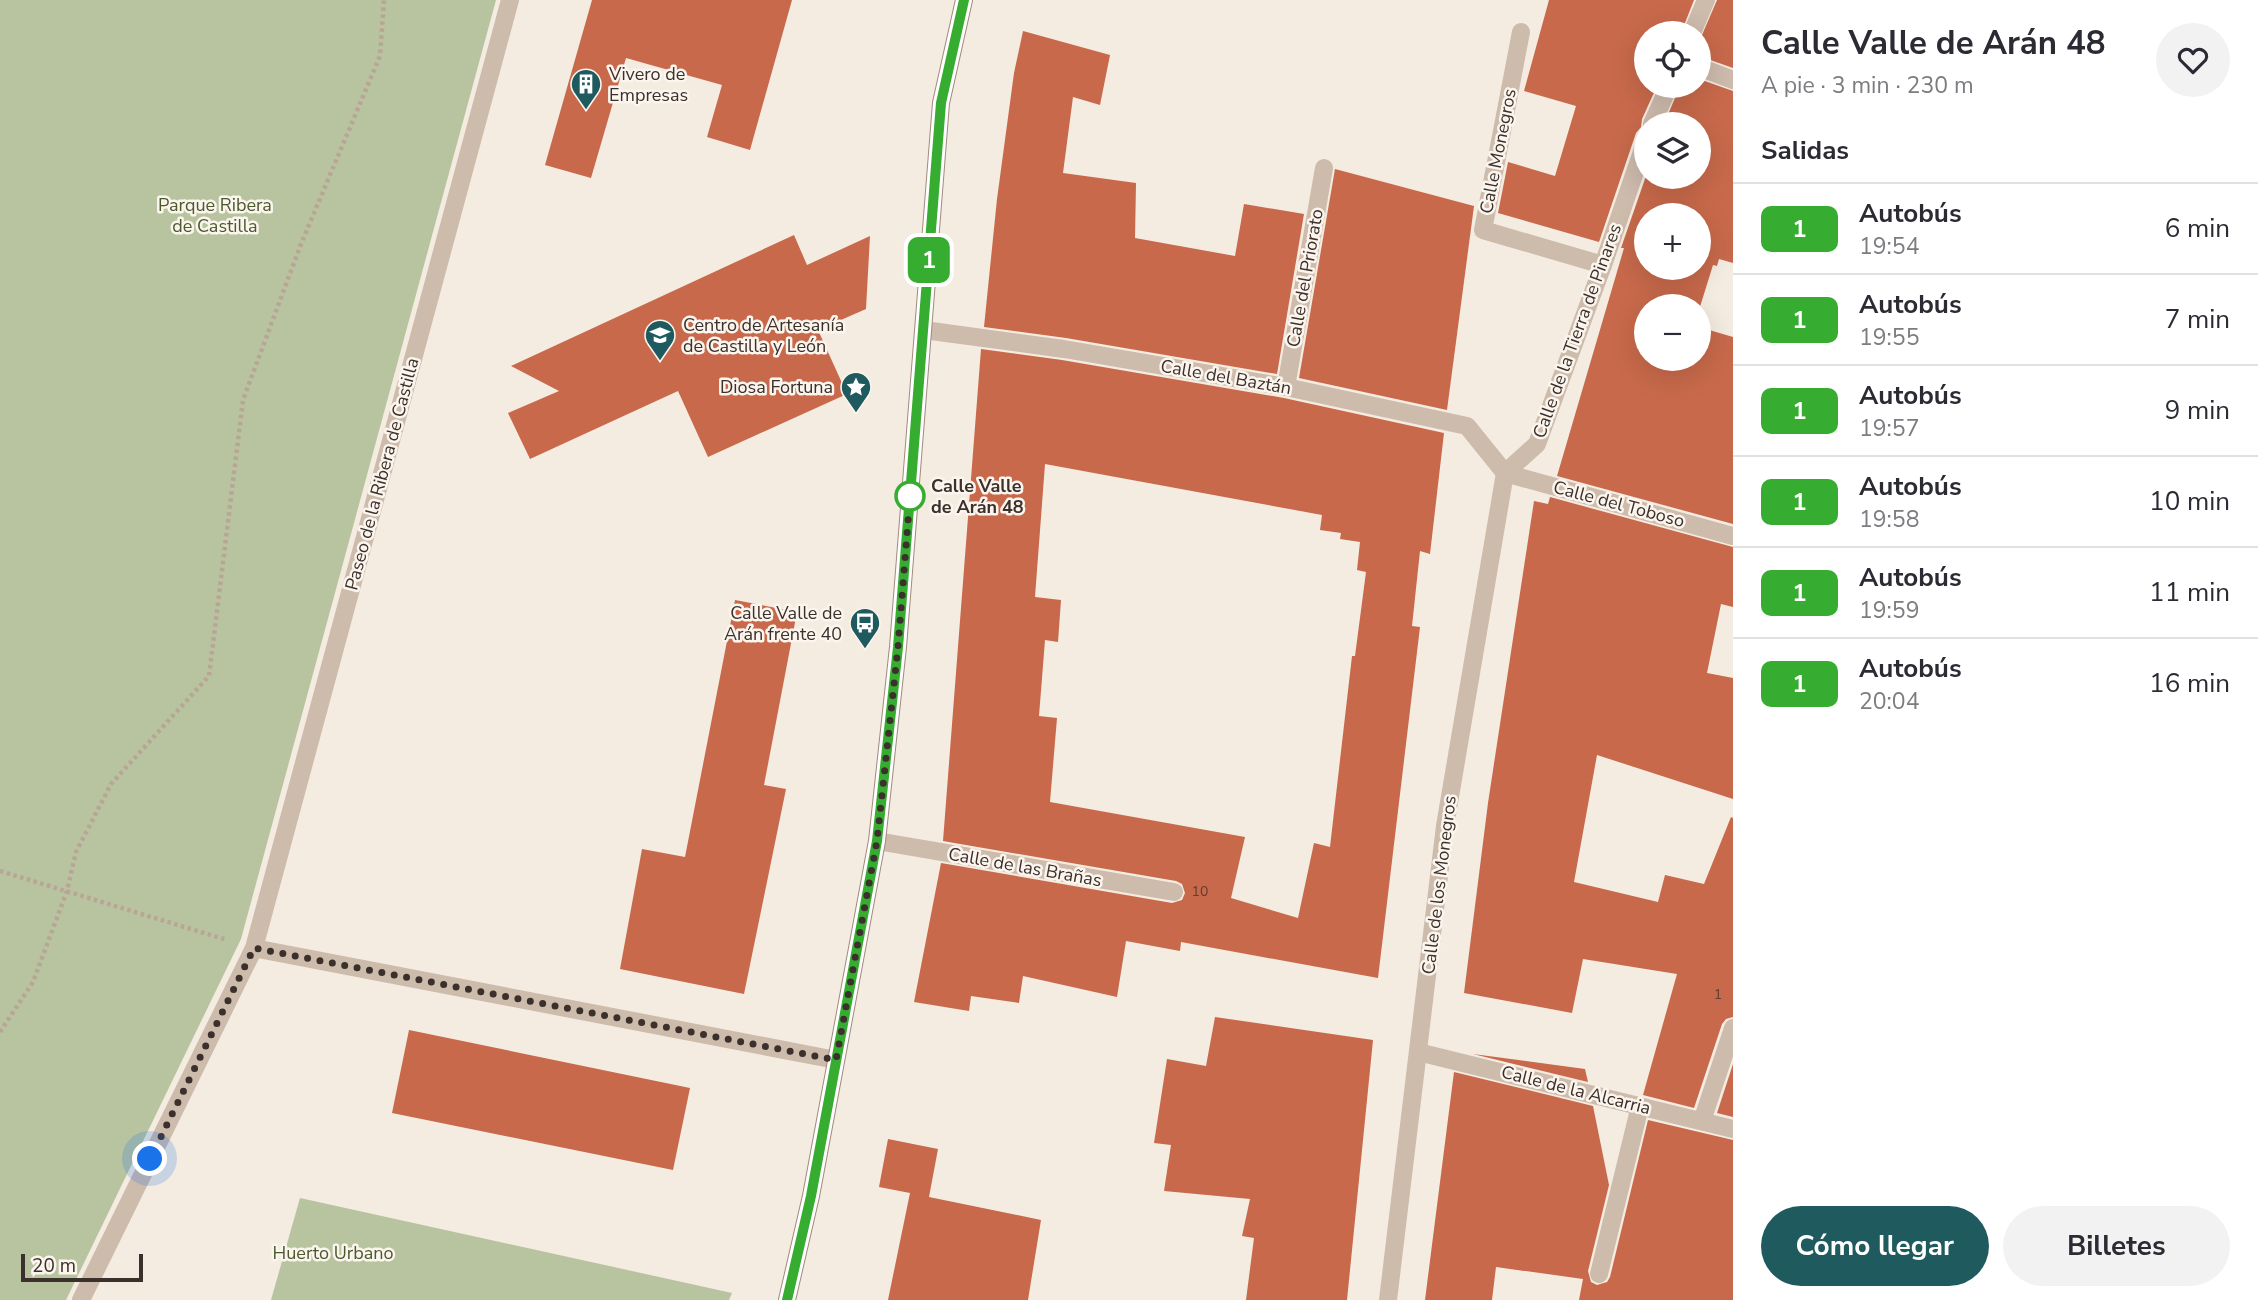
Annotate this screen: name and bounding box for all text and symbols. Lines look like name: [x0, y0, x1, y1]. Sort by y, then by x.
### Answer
map controls: [1634, 21, 1711, 371]
button: locate: [1634, 21, 1711, 98]
text: Calle Valle de Arán 48: [1761, 21, 2106, 66]
button: heart: [2156, 23, 2230, 97]
place label: Vivero de Empresas: [608, 62, 688, 107]
building icon: Vivero de Empresas: [569, 67, 603, 111]
text: A pie · 3 min · 230 m: [1761, 70, 1974, 101]
street label: Calle Monegros: [1474, 86, 1522, 216]
button: layers: [1634, 112, 1711, 189]
text: Salidas: [1761, 133, 1849, 168]
park label: Parque Ribera de Castilla: [158, 193, 272, 238]
text: Autobús: [1859, 196, 1962, 231]
button: +: [1634, 203, 1711, 280]
street label: Calle del Priorato: [1281, 207, 1329, 349]
text: 6 min: [2165, 211, 2230, 246]
text: 1: [1792, 213, 1807, 245]
street label: Calle de la Tierra de Pinares: [1527, 220, 1627, 442]
text: 19:54: [1859, 231, 1919, 262]
line badge: 1: [906, 237, 952, 283]
text: 1: [922, 244, 936, 276]
text: Autobús: [1859, 287, 1962, 322]
button: −: [1634, 294, 1711, 371]
text: 7 min: [2165, 302, 2230, 337]
text: 1: [1792, 304, 1807, 336]
place label: Centro de Artesanía de Castilla y León: [683, 313, 844, 358]
school or university icon: Centro de Artesanía de Castilla y León: [643, 318, 677, 362]
text: 19:55: [1859, 322, 1919, 353]
street label: Calle del Baztán: [1159, 354, 1293, 400]
street label: Paseo de la Ribera de Castilla: [339, 355, 425, 593]
place icon: Diosa Fortuna: [839, 370, 873, 414]
place label: Diosa Fortuna: [720, 375, 833, 399]
text: Autobús: [1859, 378, 1962, 413]
text: 9 min: [2165, 393, 2230, 428]
text: 1: [1792, 395, 1807, 427]
text: 19:57: [1859, 413, 1919, 444]
text: Autobús: [1859, 469, 1962, 504]
place label: Calle Valle de Arán 48: [931, 474, 1024, 519]
street label: Calle del Toboso: [1551, 475, 1687, 533]
marker: Calle Valle de Arán 48: [895, 481, 925, 511]
text: 10 min: [2149, 484, 2230, 519]
text: 1: [1792, 486, 1807, 518]
text: 19:58: [1859, 504, 1919, 535]
text: Autobús: [1859, 560, 1962, 595]
text: 11 min: [2149, 575, 2230, 610]
text: 1: [1792, 577, 1807, 609]
text: 19:59: [1859, 595, 1919, 626]
place label: Calle Valle de Arán frente 40: [724, 601, 842, 646]
bus stop icon: Calle Valle de Arán frente 40: [848, 606, 882, 650]
text: Autobús: [1859, 651, 1962, 686]
text: 16 min: [2149, 666, 2230, 701]
text: 1: [1792, 668, 1807, 700]
text: 20:04: [1859, 686, 1919, 717]
street label: Calle de los Monegros: [1416, 794, 1462, 976]
street label: Calle de las Brañas: [946, 842, 1104, 892]
house number: 10: [1192, 882, 1208, 901]
house number: 1: [1714, 985, 1722, 1004]
street label: Calle de la Alcarria: [1499, 1060, 1653, 1120]
your location: [132, 1141, 167, 1176]
button: Cómo llegar: [1761, 1206, 1989, 1286]
button: Billetes: [2003, 1206, 2230, 1286]
park label: Huerto Urbano: [273, 1241, 393, 1265]
scale bar: [21, 1251, 144, 1283]
text: 20 m: [32, 1253, 76, 1279]

